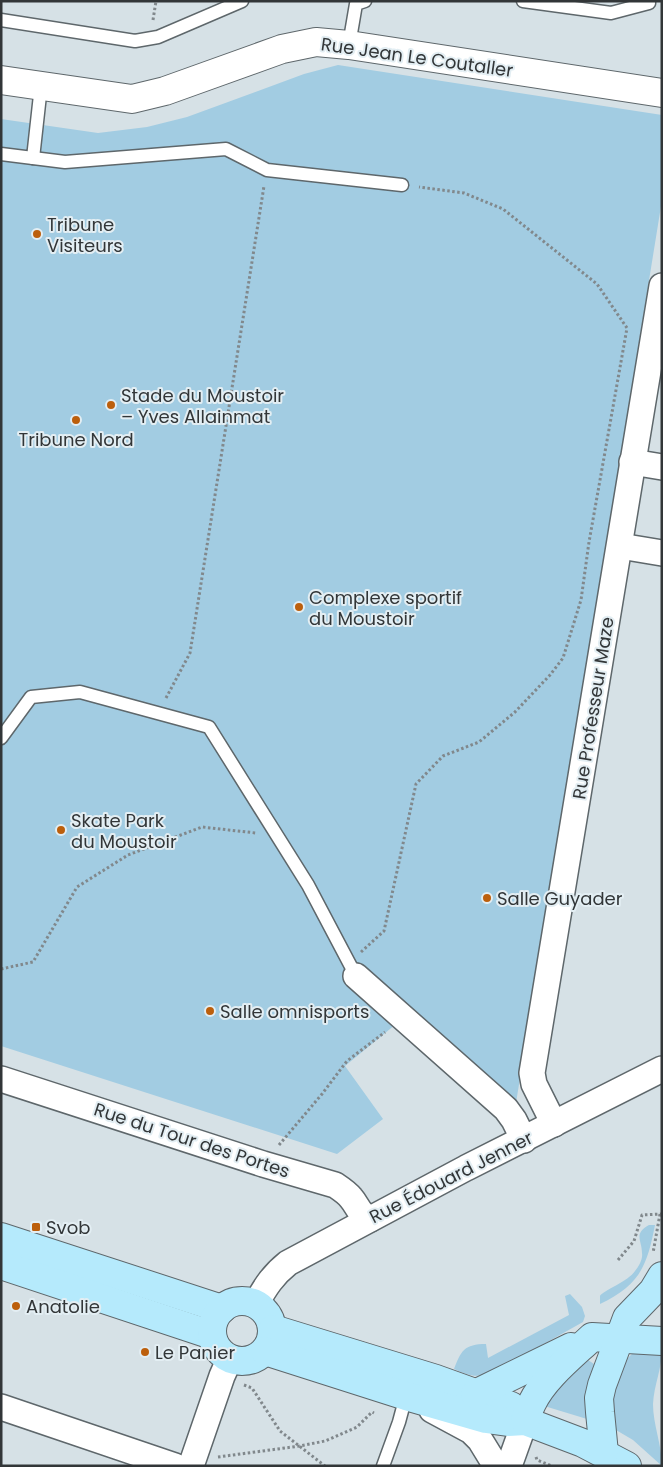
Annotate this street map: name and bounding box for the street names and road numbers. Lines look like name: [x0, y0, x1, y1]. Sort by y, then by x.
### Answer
street label: Rue Jean Le Coutaller: [319, 31, 515, 83]
street label: Rue Professeur Maze: [566, 615, 620, 801]
street label: Rue du Tour des Portes: [91, 1097, 293, 1183]
street label: Rue Édouard Jenner: [365, 1125, 537, 1229]

